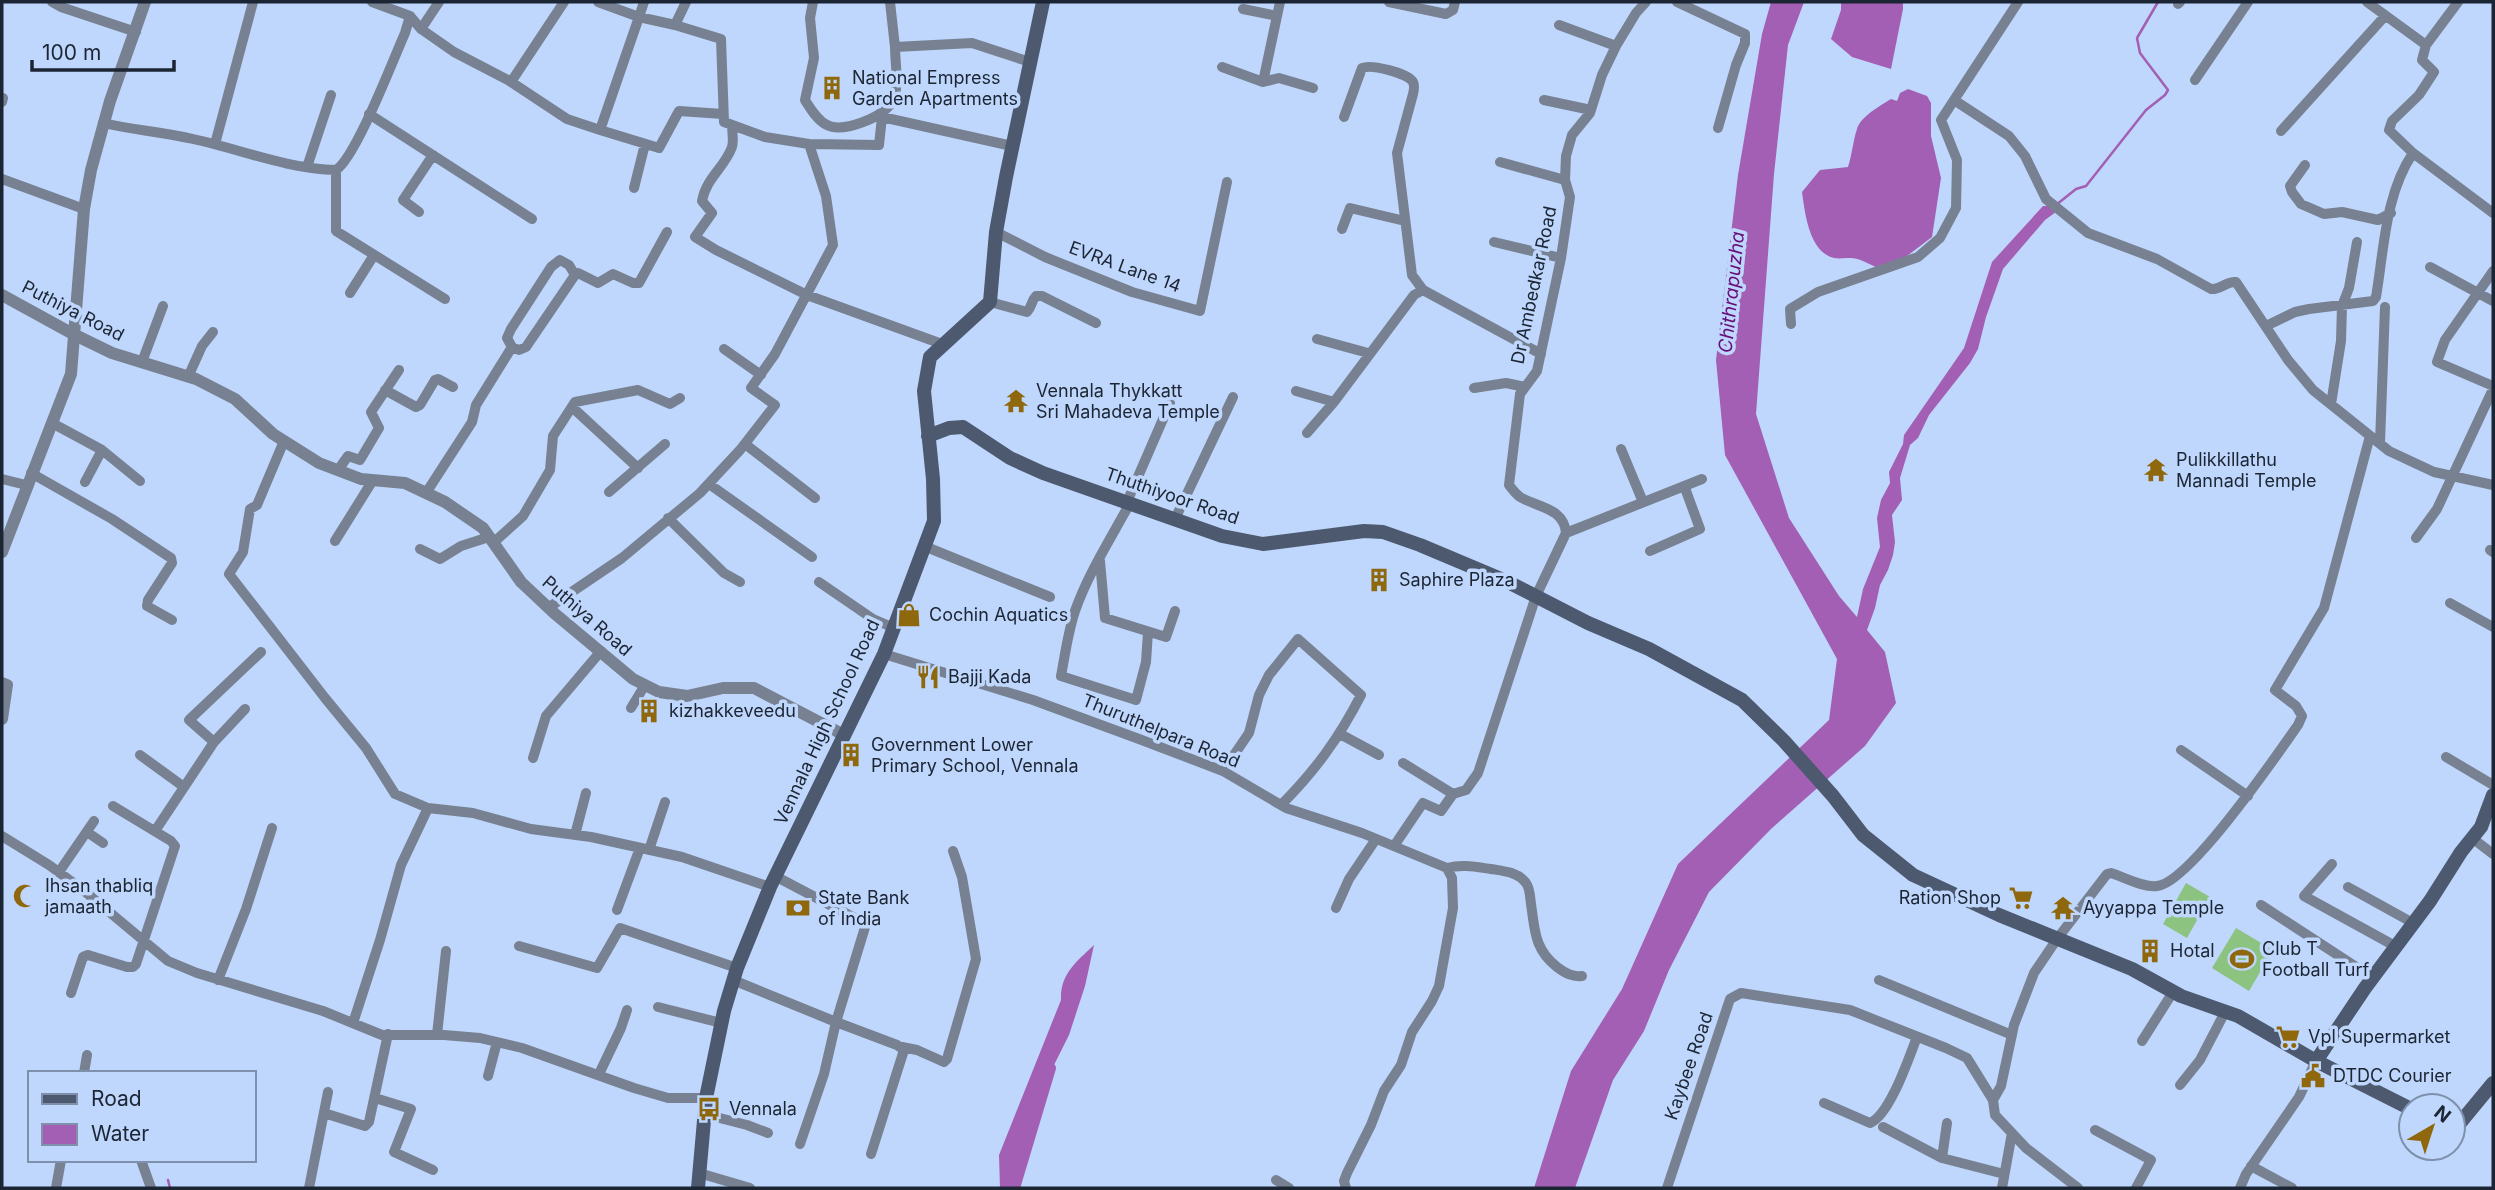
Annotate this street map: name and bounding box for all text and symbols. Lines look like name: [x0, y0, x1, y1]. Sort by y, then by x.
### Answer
scale bar: [32, 28, 173, 72]
text: 100 m: [42, 40, 101, 65]
place label: National Empress Garden Apartments: [852, 67, 1018, 109]
building icon: National Empress Garden Apartments: [818, 74, 846, 102]
street label: Dr Ambedkar Road: [1507, 204, 1560, 366]
water label: Chithrapuzha: [1714, 230, 1749, 354]
street label: EVRA Lane 14: [1066, 237, 1184, 297]
street label: Puthiya Road: [19, 276, 128, 345]
place label: Vennala Thykkatt Sri Mahadeva Temple: [1036, 380, 1220, 422]
temple icon: Vennala Thykkatt Sri Mahadeva Temple: [1002, 387, 1030, 415]
place label: Pulikkillathu Mannadi Temple: [2176, 449, 2317, 491]
temple icon: Pulikkillathu Mannadi Temple: [2142, 456, 2170, 484]
street label: Thuthiyoor Road: [1102, 463, 1242, 528]
building icon: Saphire Plaza: [1365, 566, 1393, 594]
place label: Saphire Plaza: [1399, 569, 1515, 590]
street label: Puthiya Road: [538, 571, 636, 660]
shop icon: Cochin Aquatics: [895, 601, 923, 629]
place label: Cochin Aquatics: [929, 604, 1068, 625]
street label: Vennala High School Road: [770, 616, 883, 828]
restaurant icon: Bajji Kada: [914, 663, 942, 691]
place label: Bajji Kada: [948, 666, 1031, 687]
street label: Thuruthelpara Road: [1079, 689, 1243, 772]
building icon: kizhakkeveedu: [635, 697, 663, 725]
place label: kizhakkeveedu: [669, 700, 796, 721]
place label: Government Lower Primary School, Vennala: [871, 734, 1079, 776]
building icon: Government Lower Primary School, Vennala: [837, 741, 865, 769]
place label: Ihsan thabliq jamaath: [44, 875, 153, 917]
mosque icon: Ihsan thabliq jamaath: [11, 882, 39, 910]
supermarket icon: Ration Shop: [2007, 884, 2035, 912]
place label: State Bank of India: [818, 887, 909, 929]
place label: Ration Shop: [1899, 887, 2001, 908]
bank icon: State Bank of India: [784, 894, 812, 922]
temple icon: Ayyappa Temple: [2049, 894, 2077, 922]
place label: Ayyappa Temple: [2083, 897, 2224, 918]
building icon: Hotal: [2136, 937, 2164, 965]
place label: Club T Football Turf: [2262, 938, 2369, 980]
place label: Hotal: [2170, 940, 2215, 961]
sports icon: Club T Football Turf: [2228, 945, 2256, 973]
street label: Kaybee Road: [1660, 1009, 1717, 1123]
supermarket icon: Vpl Supermarket: [2274, 1023, 2302, 1051]
place label: Vpl Supermarket: [2308, 1026, 2451, 1047]
public building icon: DTDC Courier: [2299, 1062, 2327, 1090]
place label: DTDC Courier: [2333, 1065, 2452, 1086]
legend: [28, 1071, 256, 1162]
text: Road: [91, 1086, 142, 1111]
north arrow: [2397, 1092, 2467, 1162]
bus stop icon: Vennala: [695, 1095, 723, 1123]
place label: Vennala: [729, 1098, 797, 1119]
text: N: [2430, 1101, 2455, 1128]
text: Water: [91, 1121, 149, 1146]

